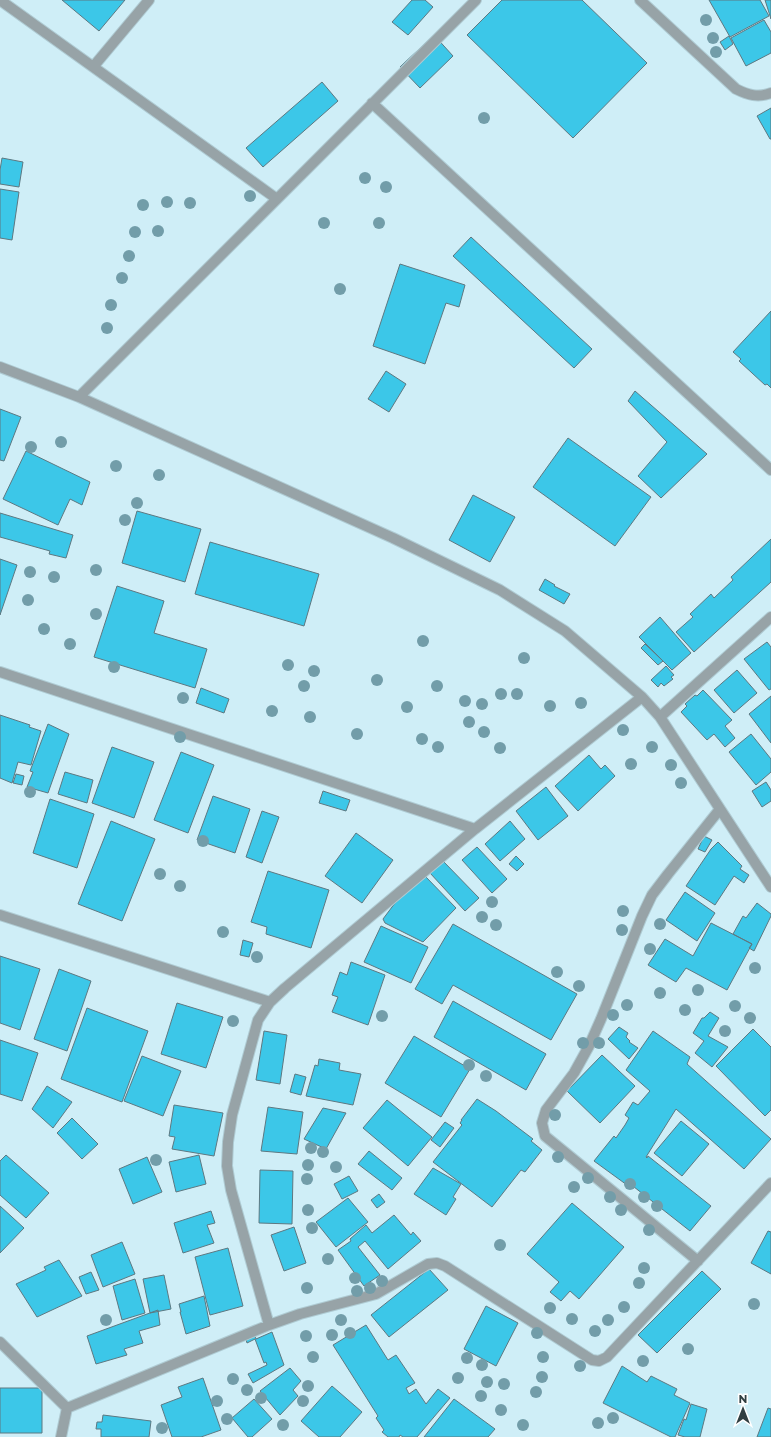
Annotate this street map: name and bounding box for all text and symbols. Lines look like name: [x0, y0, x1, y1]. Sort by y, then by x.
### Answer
north arrow: [723, 1389, 763, 1429]
text: N: [739, 1392, 747, 1406]

